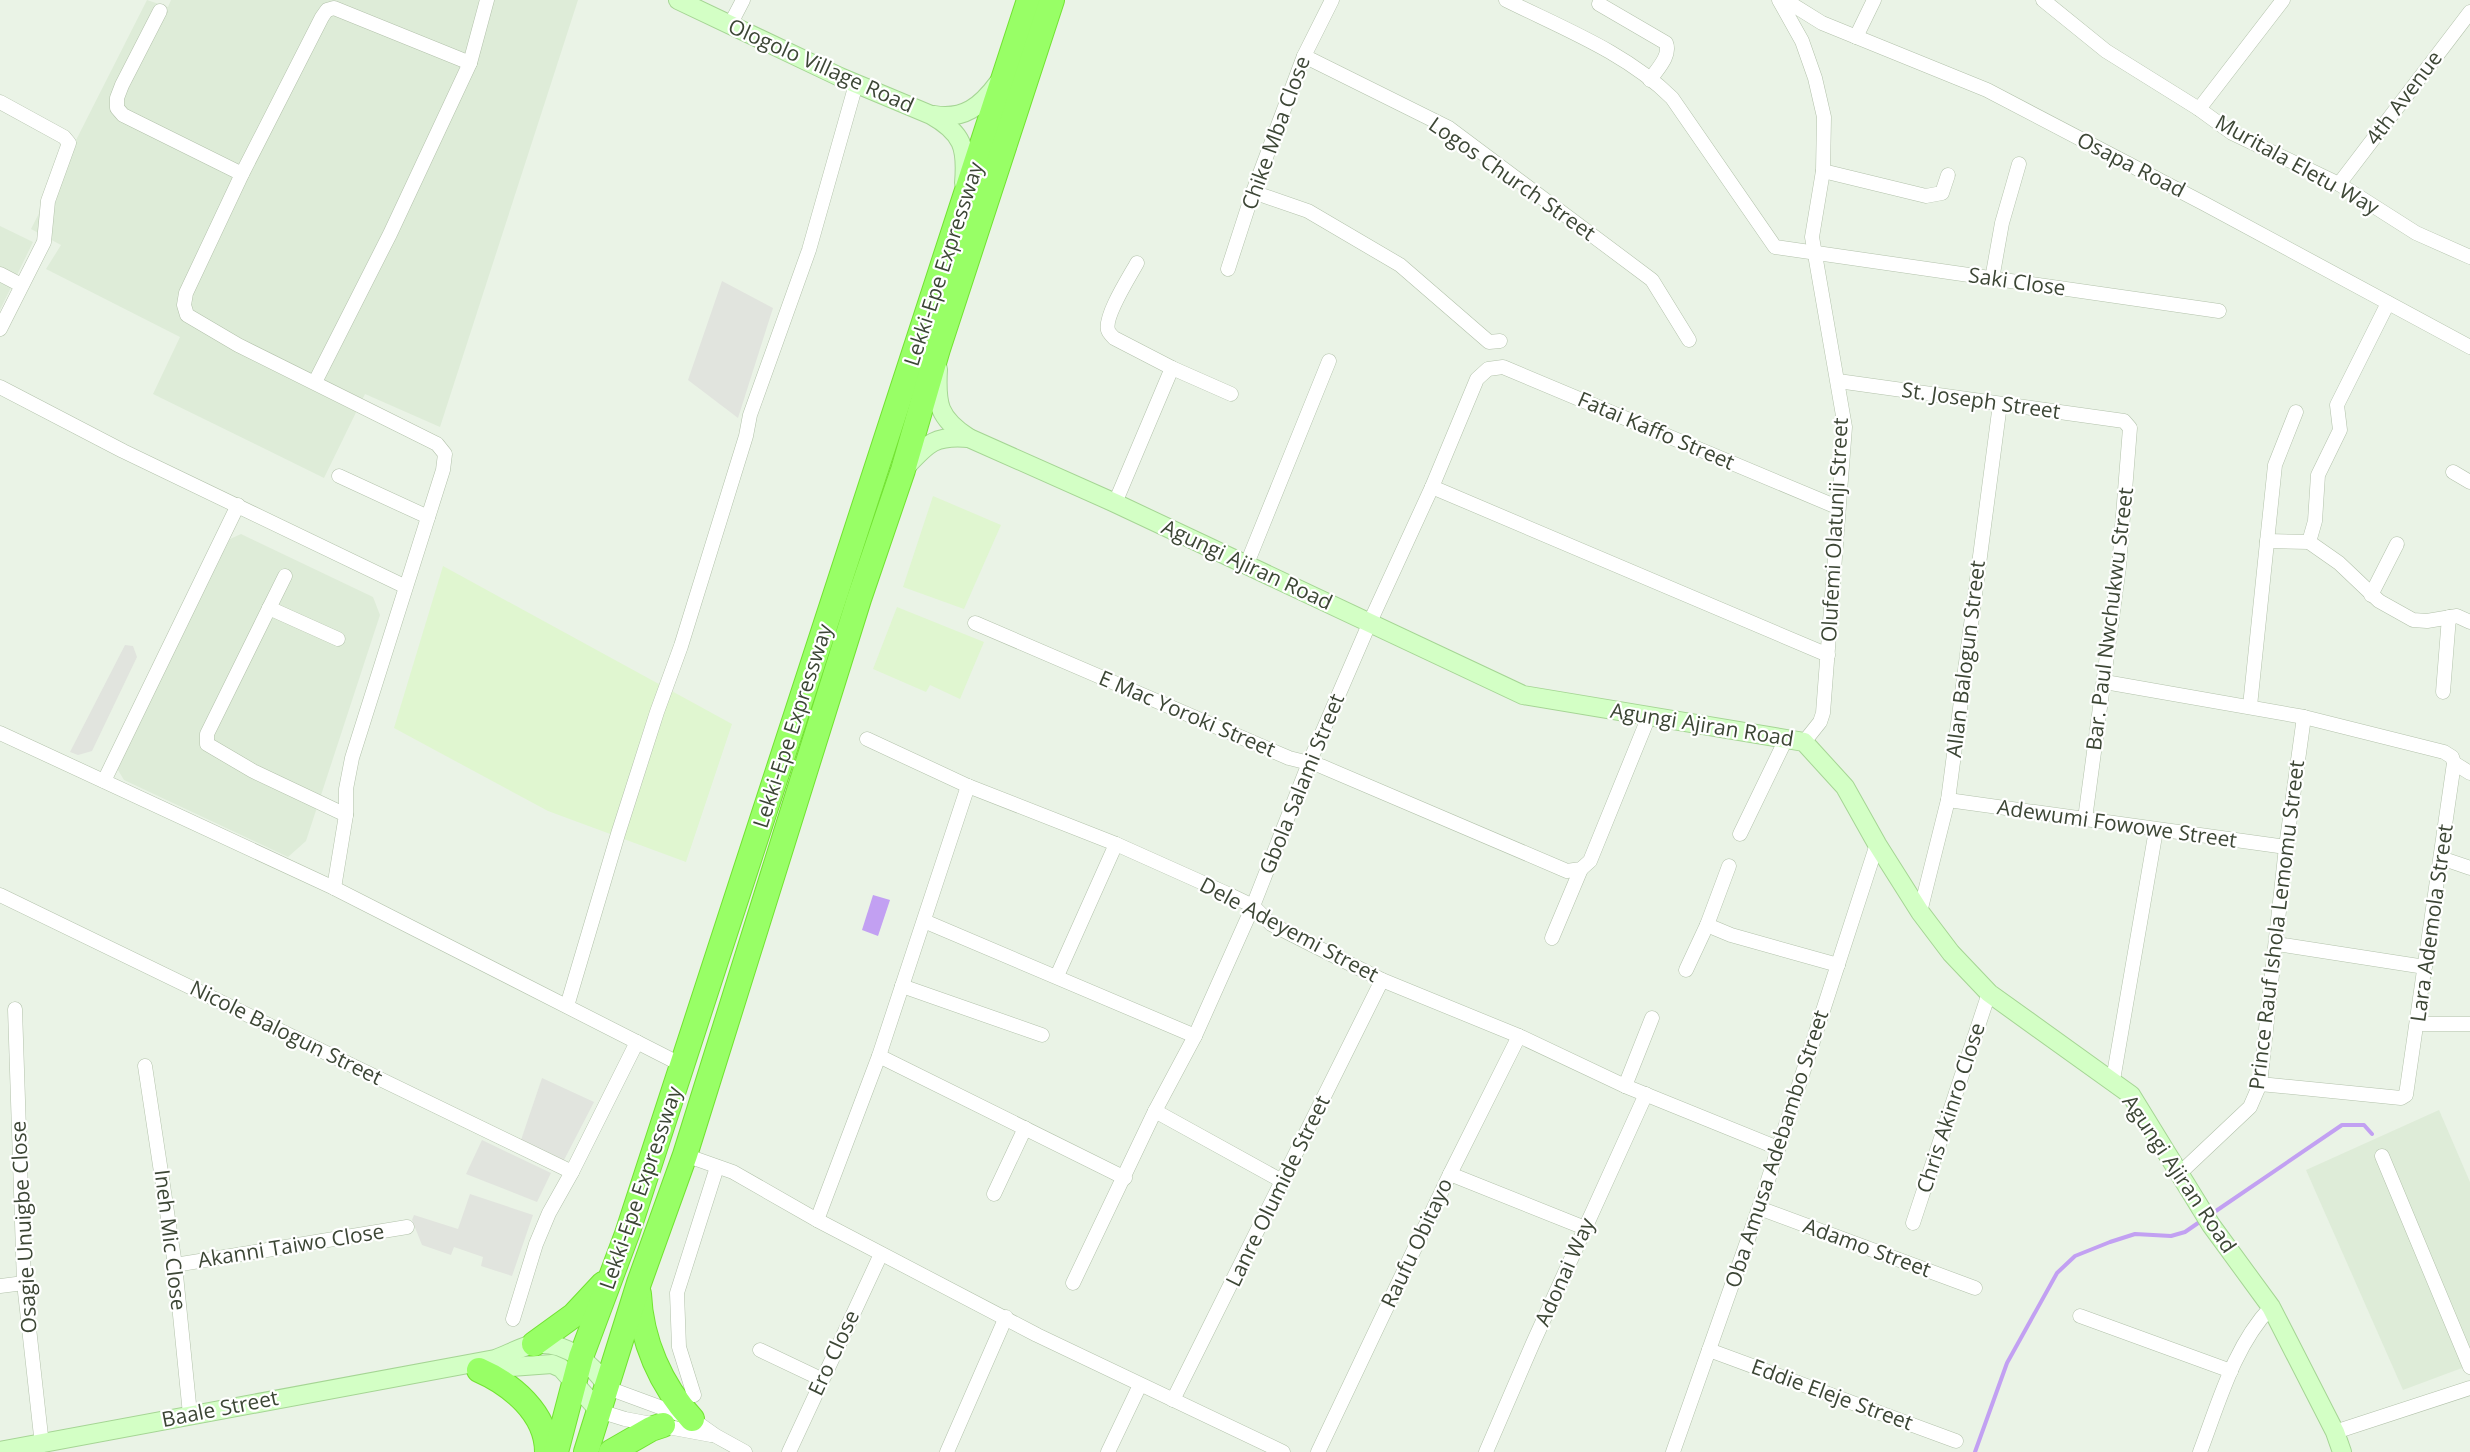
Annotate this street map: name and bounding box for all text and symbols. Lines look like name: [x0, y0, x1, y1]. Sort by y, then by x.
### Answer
street label: Ologolo Village Road: [724, 12, 919, 119]
street label: 4th Avenue: [2359, 45, 2448, 150]
street label: Chike Mba Close: [1234, 52, 1316, 213]
street label: Muritala Eletu Way: [2210, 107, 2385, 221]
street label: Logos Church Street: [1424, 110, 1602, 246]
street label: Osapa Road: [2072, 125, 2190, 203]
street label: Lekki-Epe Expressway: [897, 158, 989, 369]
street label: Saki Close: [1967, 260, 2068, 302]
street label: St. Joseph Street: [1900, 375, 2062, 425]
street label: Fatai Kaffo Street: [1574, 384, 1739, 476]
street label: Olufemi Olatunji Street: [1814, 417, 1854, 643]
street label: Bar. Paul Nwchukwu Street: [2079, 486, 2139, 752]
street label: Agungi Ajiran Road: [1158, 512, 1337, 616]
street label: Allan Balogun Street: [1939, 559, 1991, 759]
street label: Lekki-Epe Expressway: [746, 620, 838, 831]
street label: E Mac Yoroki Street: [1095, 663, 1280, 763]
street label: Gbola Salami Street: [1252, 689, 1350, 878]
street label: Agungi Ajiran Road: [1609, 696, 1796, 752]
street label: Prince Rauf Ishola Lemomu Street: [2242, 759, 2310, 1091]
street label: Adewumi Fowowe Street: [1995, 792, 2239, 854]
street label: Lara Ademola Street: [2403, 822, 2459, 1024]
street label: Dele Adeyemi Street: [1195, 870, 1384, 988]
street label: Nicole Balogun Street: [186, 973, 387, 1091]
street label: Oba Amusa Adebambo Street: [1718, 1006, 1834, 1291]
street label: Chris Akinro Close: [1909, 1019, 1991, 1196]
street label: Lekki-Epe Expressway: [592, 1082, 688, 1293]
street label: Agungi Ajiran Road: [2116, 1089, 2243, 1258]
street label: Lanre Olumide Street: [1219, 1090, 1336, 1291]
street label: Osagie Unuigbe Close: [3, 1120, 43, 1334]
street label: Ineh Mic Close: [148, 1168, 194, 1312]
street label: Raufu Obitayo: [1374, 1173, 1458, 1312]
street label: Adamo Street: [1800, 1211, 1935, 1283]
street label: Adonai Way: [1528, 1213, 1601, 1330]
street label: Akanni Taiwo Close: [196, 1216, 386, 1274]
street label: Ero Close: [801, 1305, 865, 1400]
street label: Eddie Eleje Street: [1748, 1352, 1917, 1436]
street label: Baale Street: [159, 1383, 280, 1433]

